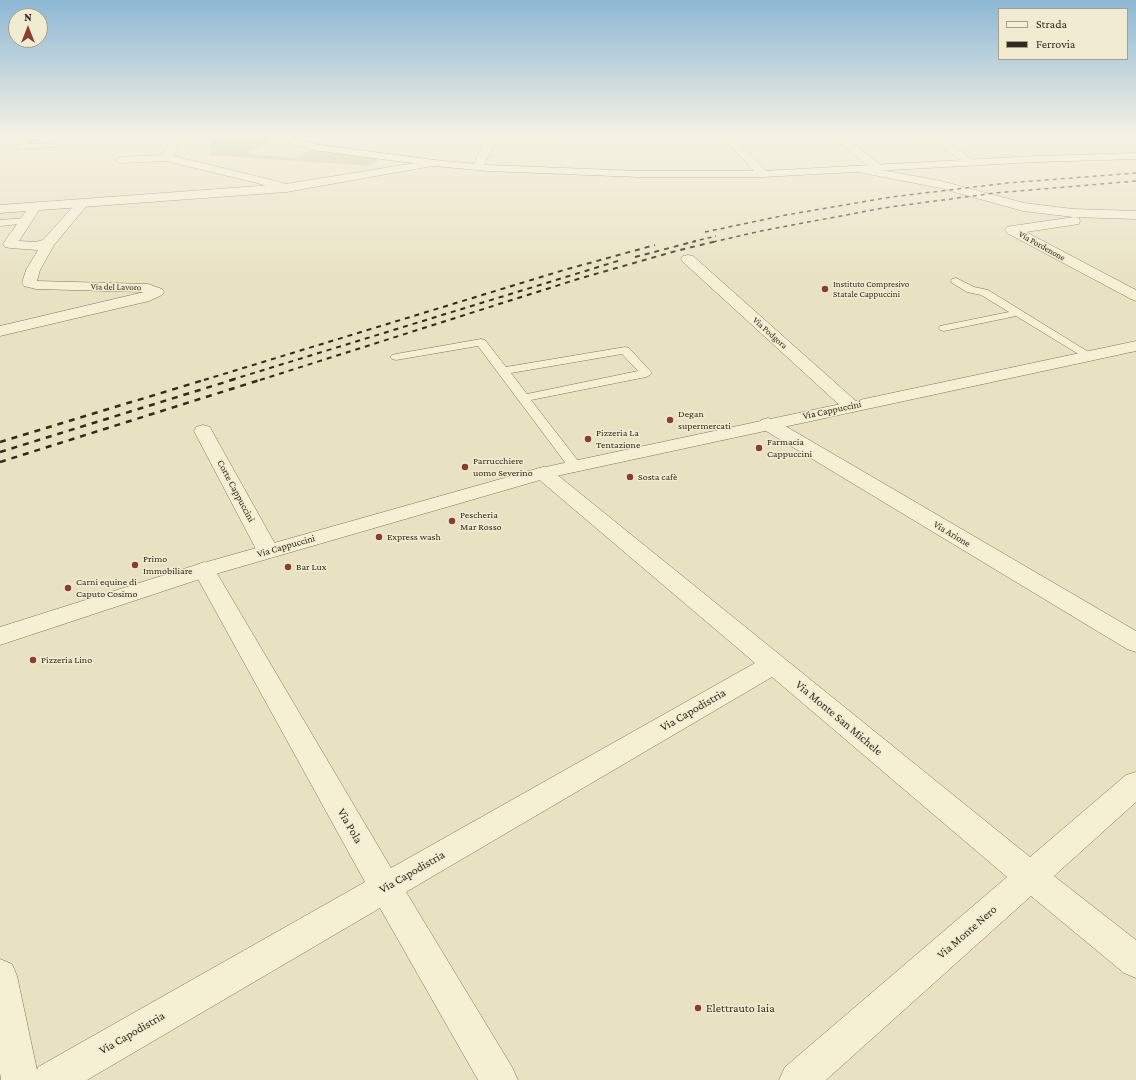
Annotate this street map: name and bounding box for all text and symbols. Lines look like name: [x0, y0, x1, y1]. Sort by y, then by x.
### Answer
north arrow: [8, 8, 48, 48]
legend: [998, 8, 1128, 60]
text: N: [24, 11, 32, 23]
text: Strada: [1036, 17, 1067, 31]
text: Ferrovia: [1036, 37, 1075, 51]
street label: Via Pordenone: [1017, 229, 1067, 263]
place label: Instituto Compresivo Statale Cappuccini: [833, 279, 909, 300]
street label: Via del Lavoro: [91, 281, 141, 293]
marker: Instituto Compresivo Statale Cappuccini: [820, 284, 830, 294]
street label: Via Podgora: [751, 315, 789, 351]
street label: Via Cappuccini: [802, 398, 862, 422]
place label: Degan supermercati: [678, 408, 731, 432]
marker: Degan supermercati: [665, 415, 675, 425]
place label: Pizzeria La Tentazione: [596, 427, 640, 450]
marker: Pizzeria La Tentazione: [583, 434, 593, 444]
place label: Farmacia Cappuccini: [767, 436, 812, 460]
marker: Farmacia Cappuccini: [754, 443, 764, 453]
place label: Parrucchiere uomo Severino: [473, 455, 533, 478]
street label: Corte Cappuccini: [215, 458, 257, 524]
marker: Parrucchiere uomo Severino: [460, 462, 470, 472]
place label: Sosta cafè: [638, 471, 677, 483]
marker: Sosta cafè: [625, 472, 635, 482]
place label: Pescheria Mar Rosso: [460, 509, 502, 532]
marker: Pescheria Mar Rosso: [447, 516, 457, 526]
street label: Via Arione: [931, 518, 973, 550]
place label: Express wash: [387, 531, 441, 543]
street label: Via Cappuccini: [256, 532, 316, 560]
marker: Express wash: [374, 532, 384, 542]
place label: Primo Immobiliare: [143, 553, 192, 576]
marker: Primo Immobiliare: [130, 560, 140, 570]
place label: Bar Lux: [296, 561, 326, 573]
marker: Bar Lux: [283, 562, 293, 572]
place label: Carni equine di Caputo Cosimo: [76, 576, 137, 600]
marker: Carni equine di Caputo Cosimo: [63, 583, 73, 593]
place label: Pizzeria Lino: [41, 654, 92, 666]
marker: Pizzeria Lino: [28, 655, 38, 665]
street label: Via Monte San Michele: [792, 677, 886, 759]
street label: Via Capodistria: [658, 685, 728, 735]
street label: Via Pola: [334, 806, 366, 846]
street label: Via Capodistria: [377, 847, 447, 897]
street label: Via Monte Nero: [934, 902, 1000, 962]
place label: Elettrauto Iaia: [706, 1001, 775, 1015]
marker: Elettrauto Iaia: [693, 1003, 703, 1013]
street label: Via Capodistria: [97, 1008, 167, 1058]

